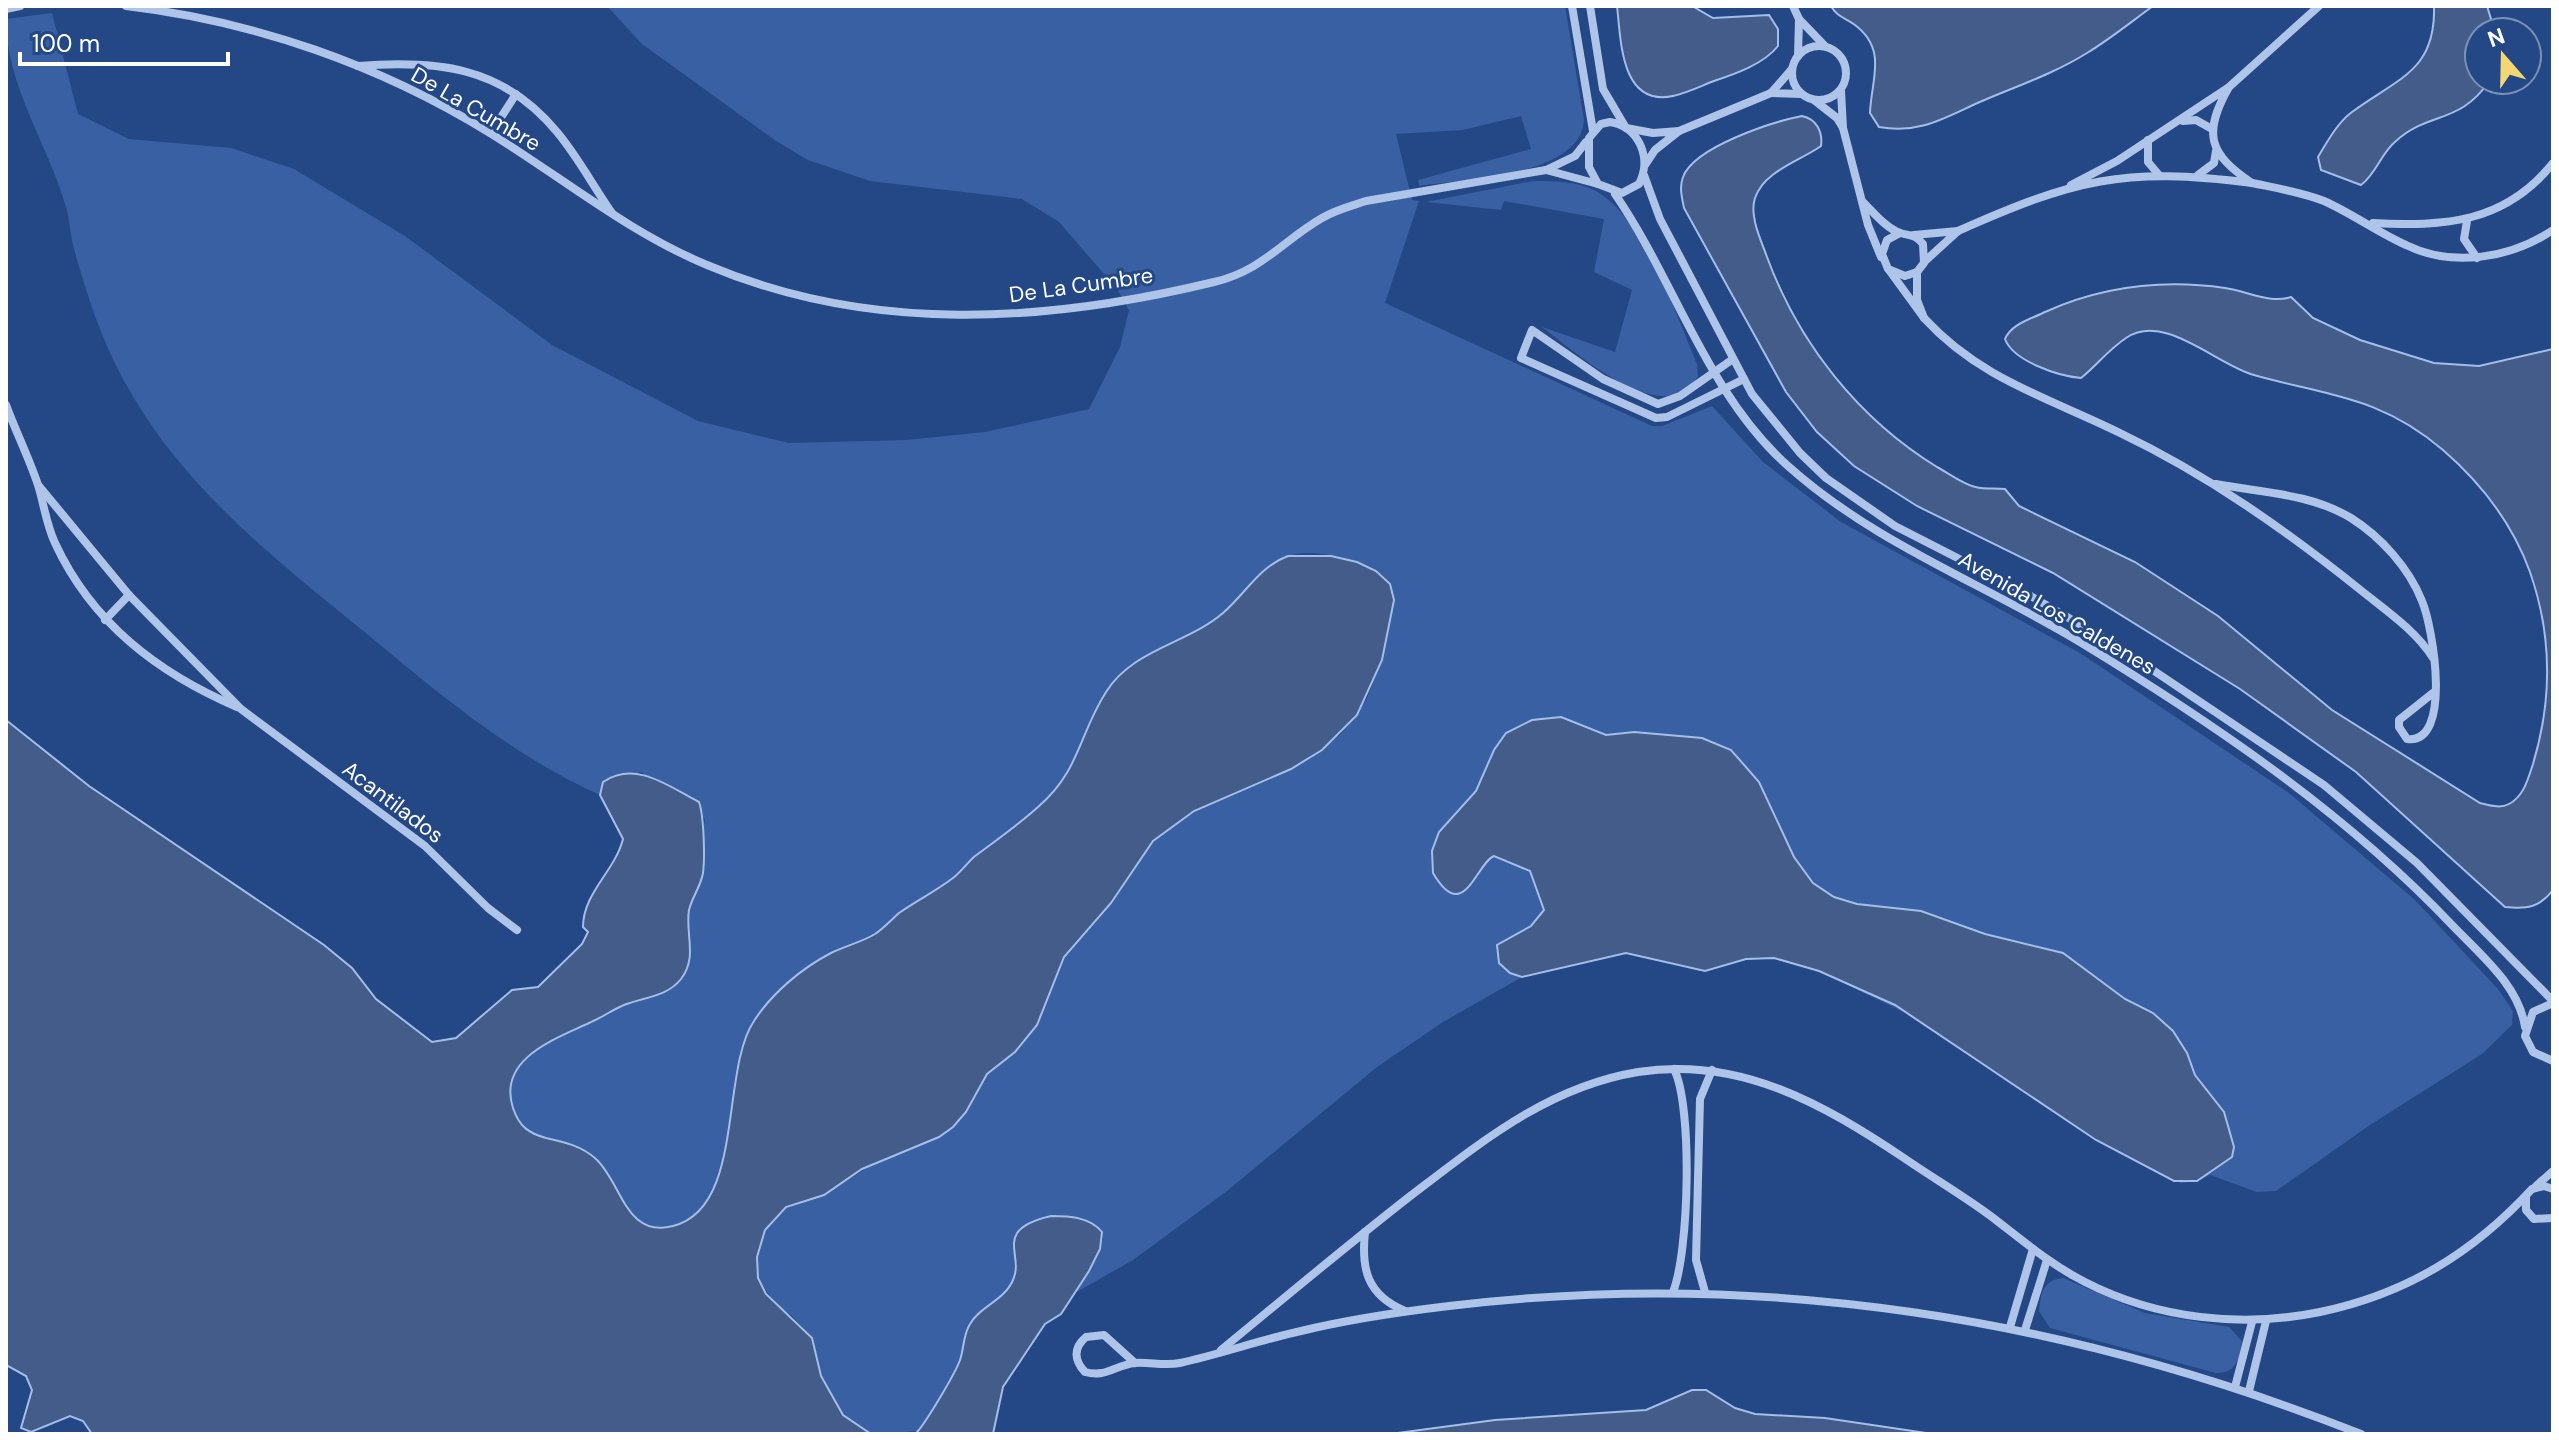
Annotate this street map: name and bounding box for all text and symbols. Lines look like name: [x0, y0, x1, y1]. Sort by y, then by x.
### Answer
scale bar: [20, 16, 228, 66]
north arrow: [2463, 16, 2543, 96]
text: N: [2484, 21, 2509, 54]
text: 100 m: [32, 28, 100, 59]
street label: De La Cumbre: [406, 60, 546, 158]
street label: De La Cumbre: [1007, 261, 1155, 309]
street label: Avenida Los Caldenes: [1953, 545, 2161, 681]
street label: Acantilados: [336, 754, 450, 850]

